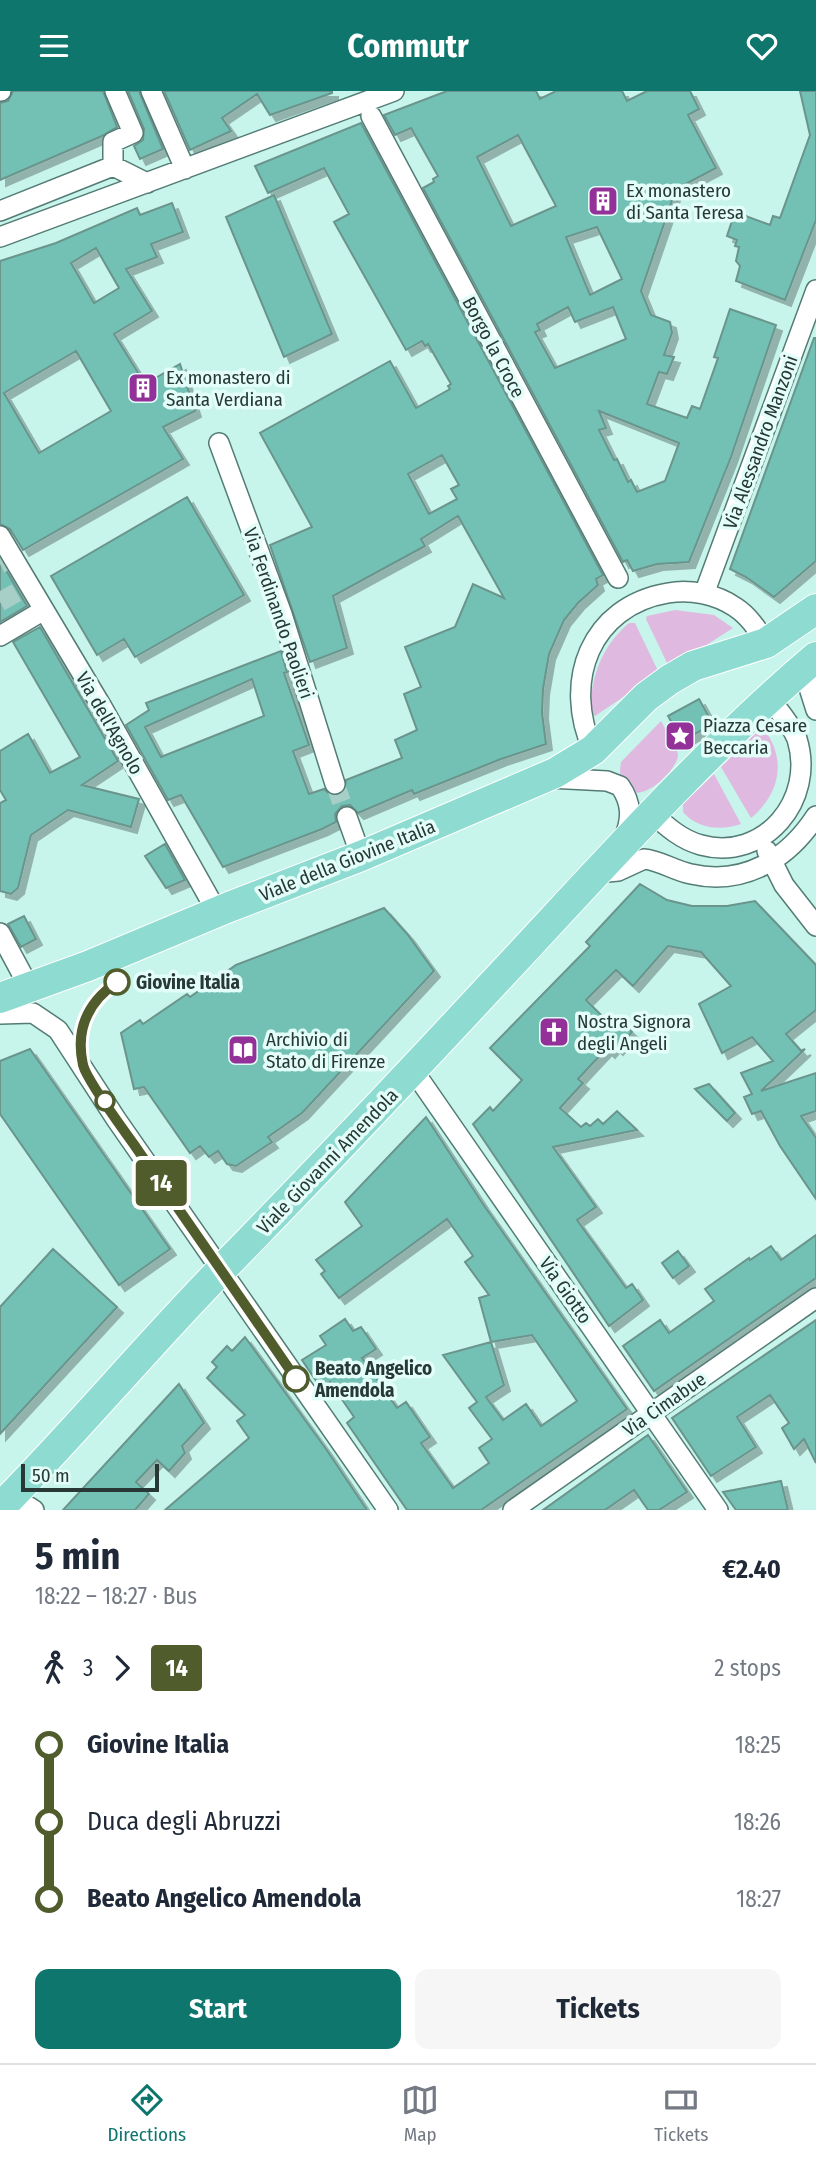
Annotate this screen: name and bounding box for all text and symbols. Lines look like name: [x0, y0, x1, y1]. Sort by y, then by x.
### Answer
icon: menu: [35, 27, 73, 65]
text: Commutr: [347, 27, 469, 65]
icon: heart: [743, 27, 781, 65]
place label: Ex monastero di Santa Teresa: [626, 179, 744, 224]
building icon: Ex monastero di Santa Teresa: [586, 184, 620, 218]
street label: Borgo la Croce: [457, 293, 530, 402]
street label: Via Alessandro Manzoni: [718, 352, 803, 532]
place label: Ex monastero di Santa Verdiana: [166, 366, 290, 411]
building icon: Ex monastero di Santa Verdiana: [126, 371, 160, 405]
street label: Via Ferdinando Paolieri: [238, 525, 319, 702]
street label: Via dell'Agnolo: [71, 668, 148, 779]
place label: Piazza Cesare Beccaria: [703, 714, 807, 759]
place icon: Piazza Cesare Beccaria: [663, 719, 697, 753]
street label: Viale della Giovine Italia: [256, 815, 438, 906]
marker: Giovine Italia: [104, 969, 130, 995]
place label: Giovine Italia: [136, 971, 240, 994]
place label: Nostra Signora degli Angeli: [577, 1010, 691, 1055]
church icon: Nostra Signora degli Angeli: [537, 1015, 571, 1049]
place label: Archivio di Stato di Firenze: [266, 1028, 385, 1073]
library icon: Archivio di Stato di Firenze: [226, 1033, 260, 1067]
street label: Viale Giovanni Amendola: [252, 1084, 403, 1239]
unlabelled marker: [95, 1091, 115, 1111]
line badge: 14: [130, 1160, 192, 1206]
text: 14: [150, 1169, 172, 1197]
street label: Via Giotto: [534, 1253, 597, 1328]
place label: Beato Angelico Amendola: [314, 1357, 432, 1402]
marker: Beato Angelico Amendola: [283, 1366, 309, 1392]
street label: Via Cimabue: [618, 1367, 710, 1441]
scale bar: [21, 1461, 159, 1493]
text: 50 m: [32, 1464, 70, 1487]
text: 5 min: [35, 1533, 120, 1579]
text: €2.40: [722, 1554, 781, 1585]
text: 18:22 – 18:27 · Bus: [35, 1582, 197, 1610]
icon: walk: [35, 1649, 73, 1687]
icon: forward: [103, 1649, 141, 1687]
text: 3: [83, 1654, 93, 1682]
text: 14: [165, 1654, 188, 1682]
text: 2 stops: [714, 1654, 781, 1682]
text: Giovine Italia: [87, 1729, 229, 1760]
text: 18:25: [735, 1731, 781, 1759]
text: Duca degli Abruzzi: [87, 1806, 281, 1837]
text: 18:26: [734, 1808, 781, 1836]
text: Beato Angelico Amendola: [87, 1883, 361, 1914]
text: 18:27: [736, 1885, 781, 1913]
button: Start: [35, 1969, 401, 2049]
button: Tickets: [415, 1969, 781, 2049]
tab: Directions: [108, 2081, 186, 2146]
tab: Map: [401, 2081, 439, 2146]
tab: Tickets: [654, 2081, 708, 2146]

